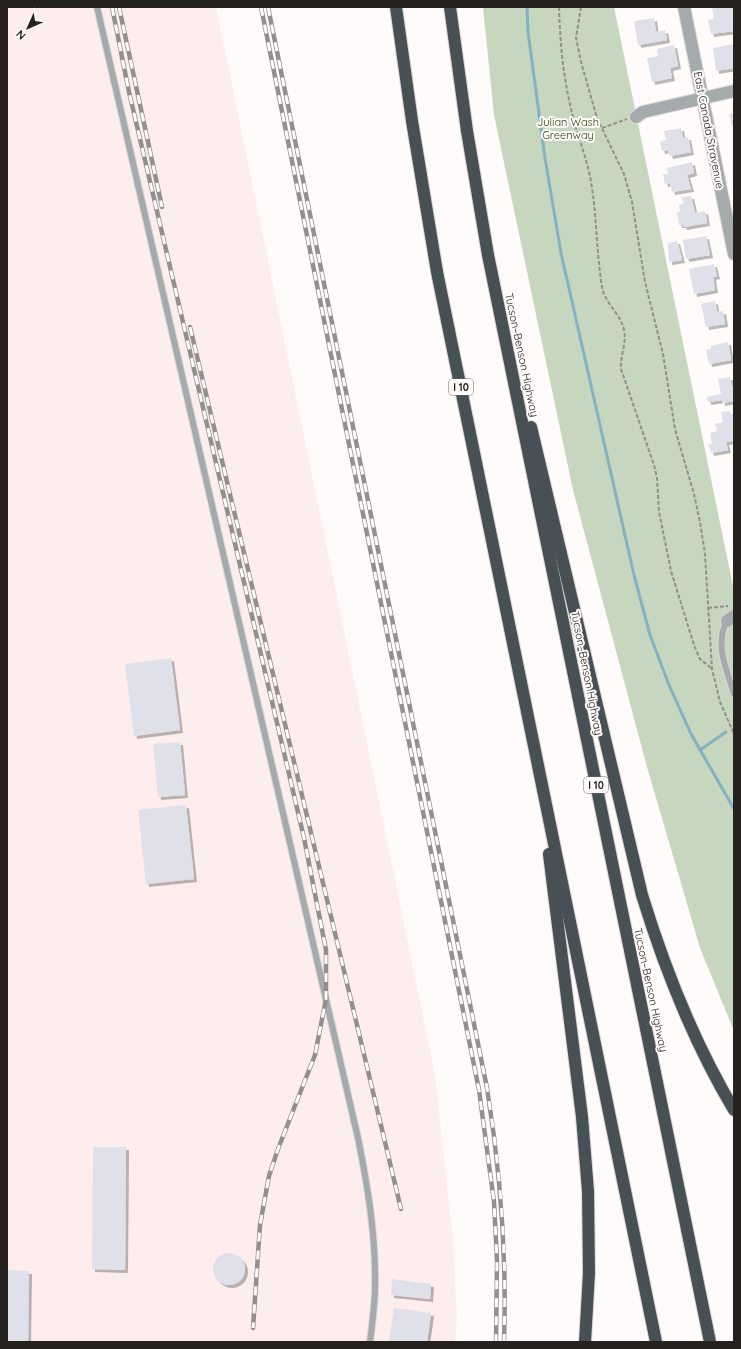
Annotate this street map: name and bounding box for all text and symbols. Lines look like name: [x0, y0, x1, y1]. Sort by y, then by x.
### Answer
north arrow: [8, 8, 48, 48]
text: N: [13, 27, 29, 43]
street label: East Canada Stravenue: [691, 70, 727, 190]
park label: Julian Wash Greenway: [537, 115, 599, 142]
street label: Tucson–Benson Highway: [502, 292, 542, 418]
road number: I 10: [449, 379, 473, 395]
street label: Tucson–Benson Highway: [568, 610, 606, 736]
road number: I 10: [584, 777, 608, 793]
street label: Tucson–Benson Highway: [631, 927, 671, 1053]

